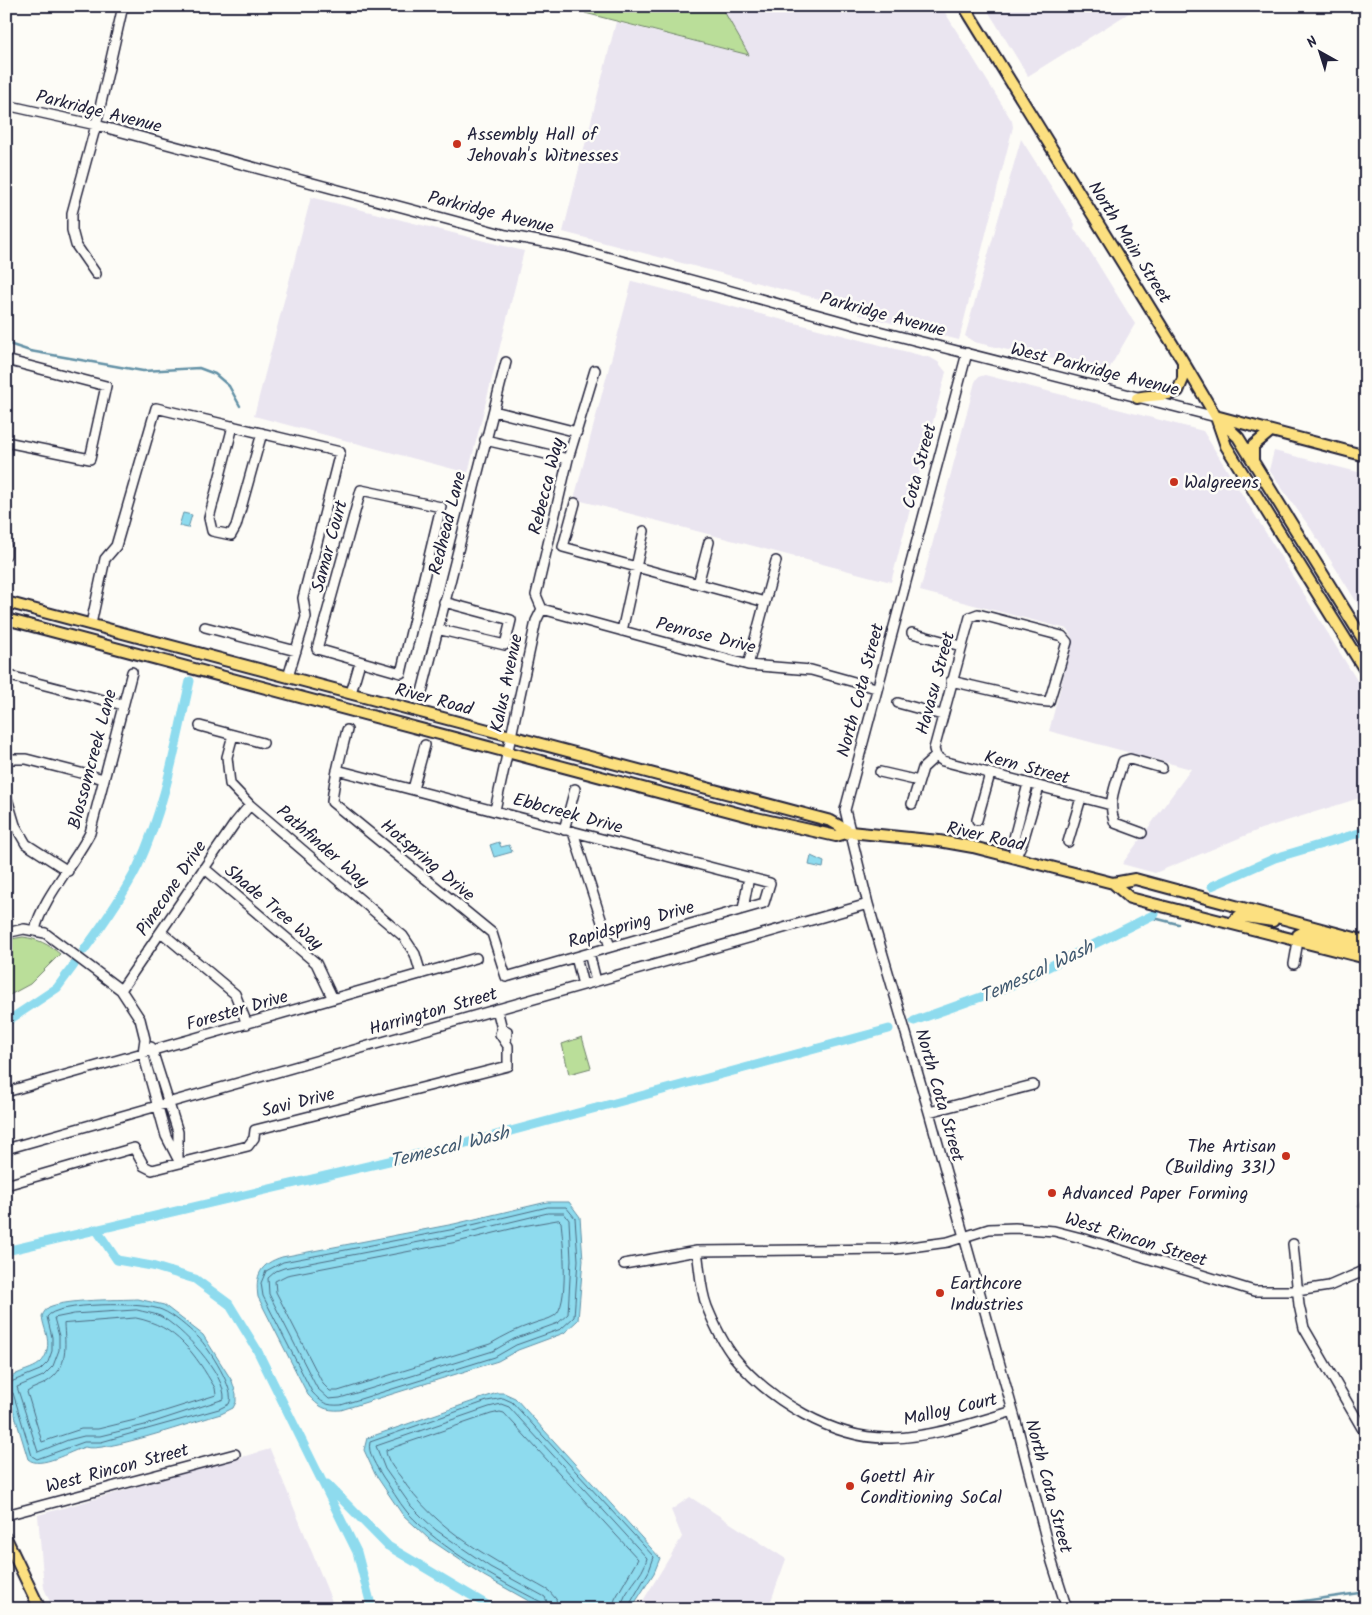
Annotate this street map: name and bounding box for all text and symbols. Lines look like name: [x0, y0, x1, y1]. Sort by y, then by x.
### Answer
north arrow: [1294, 28, 1344, 78]
text: N: [1302, 31, 1323, 54]
street label: Parkridge Avenue: [33, 83, 165, 142]
place label: Assembly Hall of Jehovah's Witnesses: [467, 121, 619, 171]
marker: Assembly Hall of Jehovah's Witnesses: [451, 138, 463, 150]
street label: North Main Street: [1079, 176, 1179, 311]
street label: Parkridge Avenue: [425, 184, 557, 243]
street label: Parkridge Avenue: [817, 285, 949, 346]
street label: West Parkridge Avenue: [1007, 335, 1182, 405]
street label: Cota Street: [895, 420, 946, 512]
street label: Rebecca Way: [521, 434, 574, 538]
street label: Redhead Lane: [422, 468, 475, 578]
place label: Walgreens: [1184, 469, 1259, 498]
marker: Walgreens: [1168, 476, 1180, 488]
street label: Samar Court: [304, 496, 357, 596]
street label: Penrose Drive: [653, 610, 759, 663]
street label: North Cota Street: [830, 619, 893, 760]
street label: Havasu Street: [909, 628, 964, 738]
street label: Kalus Avenue: [483, 631, 532, 735]
street label: River Road: [391, 676, 477, 725]
street label: Blossomcreek Lane: [61, 686, 126, 833]
street label: Kern Street: [981, 743, 1073, 794]
street label: Ebbcreek Drive: [509, 786, 626, 843]
street label: Pathfinder Way: [269, 798, 375, 896]
street label: Hotspring Drive: [373, 813, 481, 910]
street label: River Road: [944, 814, 1029, 861]
street label: Pinecone Drive: [129, 835, 215, 943]
street label: Shade Tree Way: [217, 858, 329, 959]
street label: Rapidspring Drive: [565, 894, 698, 957]
water label: Temescal Wash: [975, 933, 1100, 1012]
street label: Harrington Street: [366, 980, 502, 1045]
street label: Forester Drive: [183, 983, 292, 1040]
street label: North Cota Street: [906, 1025, 972, 1166]
street label: Savi Drive: [259, 1080, 338, 1127]
water label: Temescal Wash: [387, 1118, 514, 1177]
place label: The Artisan (Building 331): [1165, 1133, 1276, 1183]
marker: The Artisan (Building 331): [1280, 1150, 1292, 1162]
place label: Advanced Paper Forming: [1062, 1180, 1248, 1209]
marker: Advanced Paper Forming: [1046, 1187, 1058, 1199]
street label: West Rincon Street: [1061, 1205, 1211, 1276]
place label: Earthcore Industries: [950, 1270, 1024, 1320]
marker: Earthcore Industries: [934, 1287, 946, 1299]
street label: Malloy Court: [900, 1385, 1001, 1435]
street label: North Cota Street: [1016, 1416, 1080, 1557]
street label: West Rincon Street: [43, 1436, 193, 1502]
place label: Goettl Air Conditioning SoCal: [860, 1463, 1002, 1513]
marker: Goettl Air Conditioning SoCal: [844, 1480, 856, 1492]

